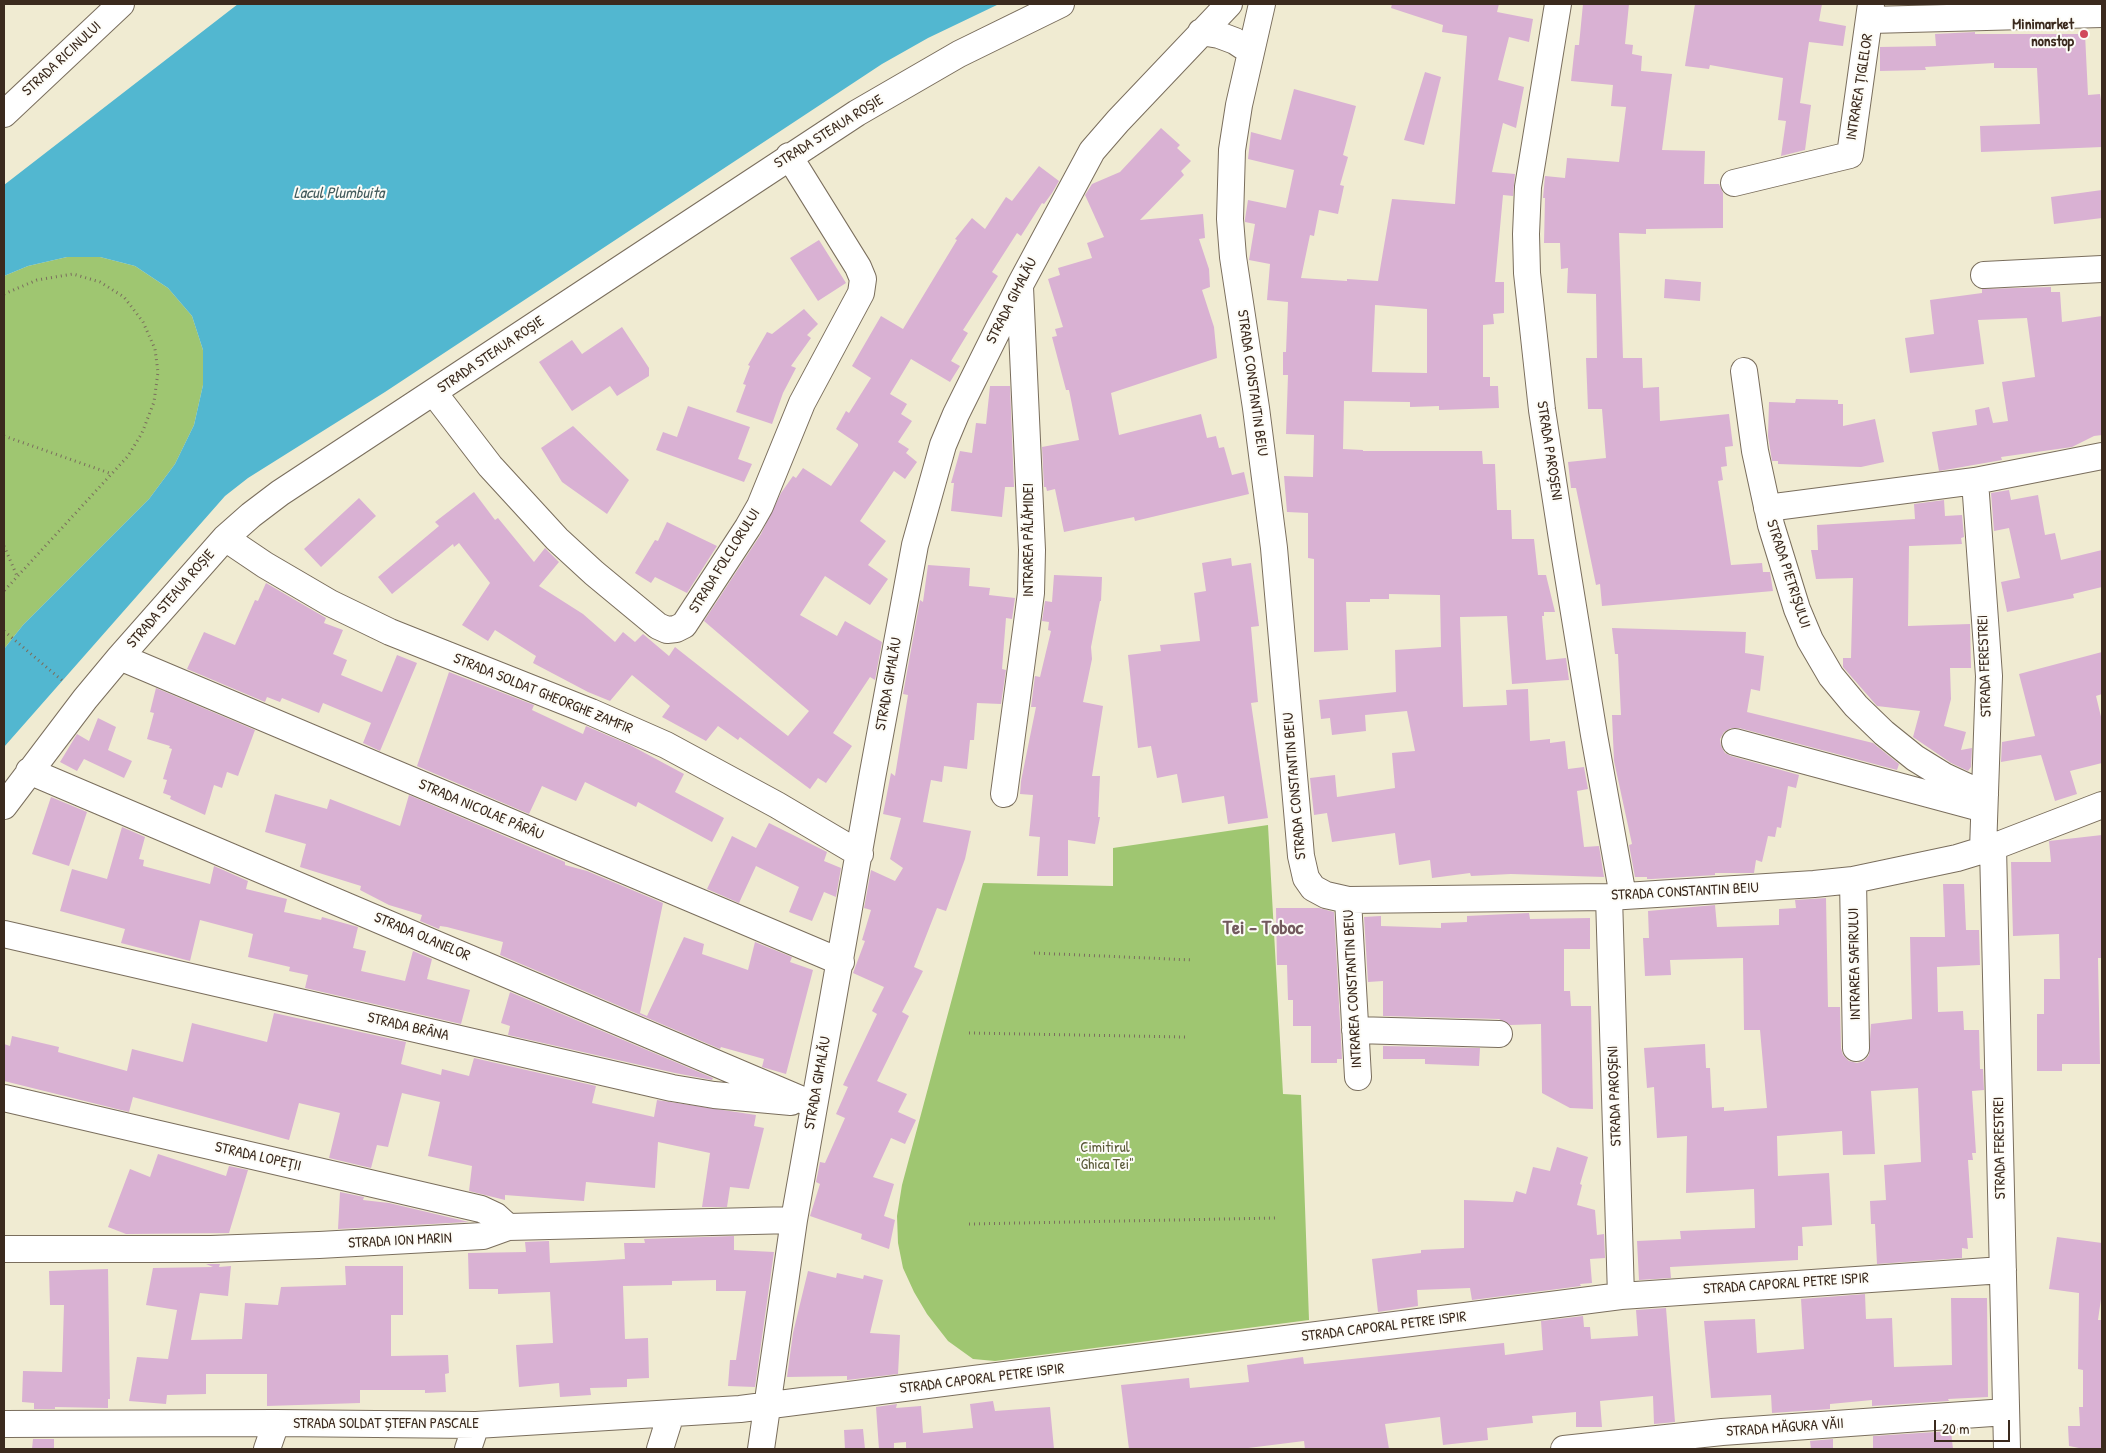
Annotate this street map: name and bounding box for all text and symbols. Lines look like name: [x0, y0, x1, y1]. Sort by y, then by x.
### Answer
place label: Minimarket nonstop: [2012, 16, 2074, 51]
street label: STRADA RICINULUI: [19, 18, 105, 100]
marker: Minimarket nonstop: [2078, 28, 2090, 40]
street label: INTRAREA ȚIGLELOR: [1843, 32, 1877, 142]
street label: STRADA STEAUA ROȘIE: [771, 91, 887, 173]
water label: Lacul Plumbuita: [294, 184, 384, 204]
street label: STRADA GIMALĂU: [983, 255, 1041, 347]
street label: STRADA CONSTANTIN BEIU: [1233, 309, 1271, 457]
street label: STRADA STEAUA ROȘIE: [434, 313, 548, 397]
street label: STRADA PAROȘENI: [1532, 400, 1566, 502]
street label: INTRAREA PĂLĂMIDEI: [1020, 483, 1038, 597]
street label: STRADA FOLCLORULUI: [686, 505, 764, 617]
street label: STRADA PIETRIȘULUI: [1762, 517, 1814, 631]
street label: STRADA STEAUA ROȘIE: [123, 546, 219, 652]
street label: STRADA FERESTREI: [1974, 614, 1996, 718]
street label: STRADA GIMALĂU: [872, 636, 906, 732]
street label: STRADA SOLDAT GHEORGHE ZAMFIR: [451, 650, 635, 738]
street label: STRADA CONSTANTIN BEIU: [1280, 712, 1310, 860]
street label: STRADA NICOLAE PÂRÂU: [416, 776, 546, 844]
street label: STRADA CONSTANTIN BEIU: [1611, 879, 1759, 905]
street label: INTRAREA SAFIRULUI: [1845, 908, 1865, 1020]
street label: STRADA OLANELOR: [371, 909, 473, 965]
street label: INTRAREA CONSTANTIN BEIU: [1340, 909, 1366, 1069]
district label: Tei - Toboc: [1223, 917, 1303, 941]
street label: STRADA BRÂNA: [366, 1009, 450, 1045]
street label: STRADA GIMALĂU: [801, 1035, 835, 1131]
street label: STRADA PAROȘENI: [1604, 1045, 1626, 1147]
street label: STRADA FERESTREI: [1990, 1097, 2010, 1199]
street label: STRADA LOPEȚII: [213, 1138, 303, 1176]
park label: Cimitirul "Ghica Tei": [1076, 1139, 1134, 1174]
street label: STRADA ION MARIN: [348, 1229, 452, 1253]
street label: STRADA CAPORAL PETRE ISPIR: [1703, 1269, 1869, 1299]
street label: STRADA CAPORAL PETRE ISPIR: [1301, 1308, 1467, 1346]
street label: STRADA CAPORAL PETRE ISPIR: [899, 1360, 1065, 1398]
scale bar: [1936, 1410, 2012, 1442]
street label: STRADA SOLDAT ȘTEFAN PASCALE: [293, 1415, 479, 1433]
street label: STRADA MĂGURA VĂII: [1726, 1415, 1844, 1441]
text: 20 m: [1942, 1418, 1969, 1439]

